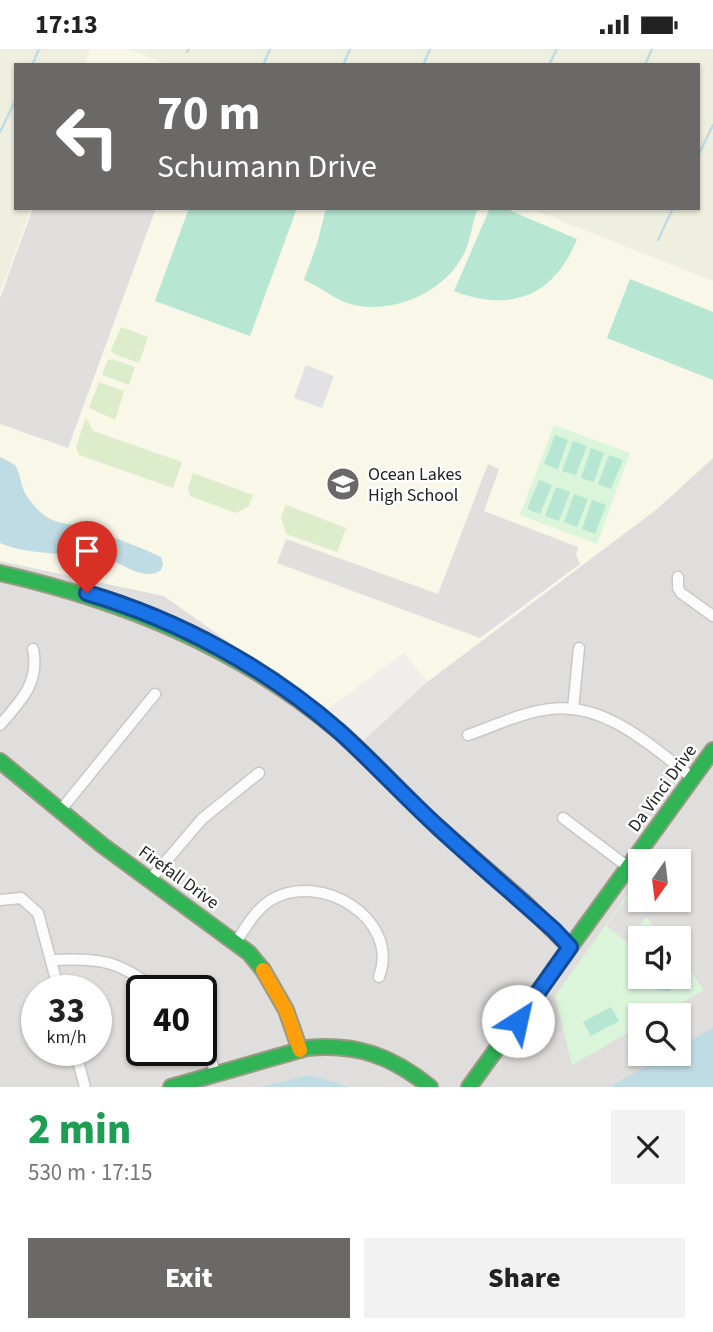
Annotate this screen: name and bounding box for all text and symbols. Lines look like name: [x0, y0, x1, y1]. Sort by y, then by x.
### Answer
text: 17:13: [35, 6, 98, 43]
text: 70 m: [157, 79, 261, 149]
icon: left: [42, 91, 133, 182]
text: Schumann Drive: [157, 144, 377, 190]
place label: Ocean Lakes High School: [368, 462, 462, 508]
school or university icon: Ocean Lakes High School: [324, 465, 362, 503]
pin: [57, 521, 117, 593]
icon: arrive: [68, 532, 106, 570]
street label: Da Vinci Drive: [622, 739, 703, 837]
street label: Firefall Drive: [133, 840, 224, 915]
north arrow: [628, 849, 691, 912]
map controls: [628, 849, 691, 1066]
button: sound: [628, 926, 691, 989]
speed limit sign: 40: [126, 975, 217, 1066]
position arrow: [481, 984, 555, 1058]
text: 33: [48, 986, 85, 1036]
button: search: [628, 1003, 691, 1066]
text: km/h: [47, 1025, 86, 1050]
text: 2 min: [28, 1100, 131, 1160]
button: close: [611, 1110, 685, 1184]
text: 530 m · 17:15: [28, 1156, 152, 1189]
button: Exit: [28, 1238, 350, 1318]
button: Share: [364, 1238, 685, 1318]

